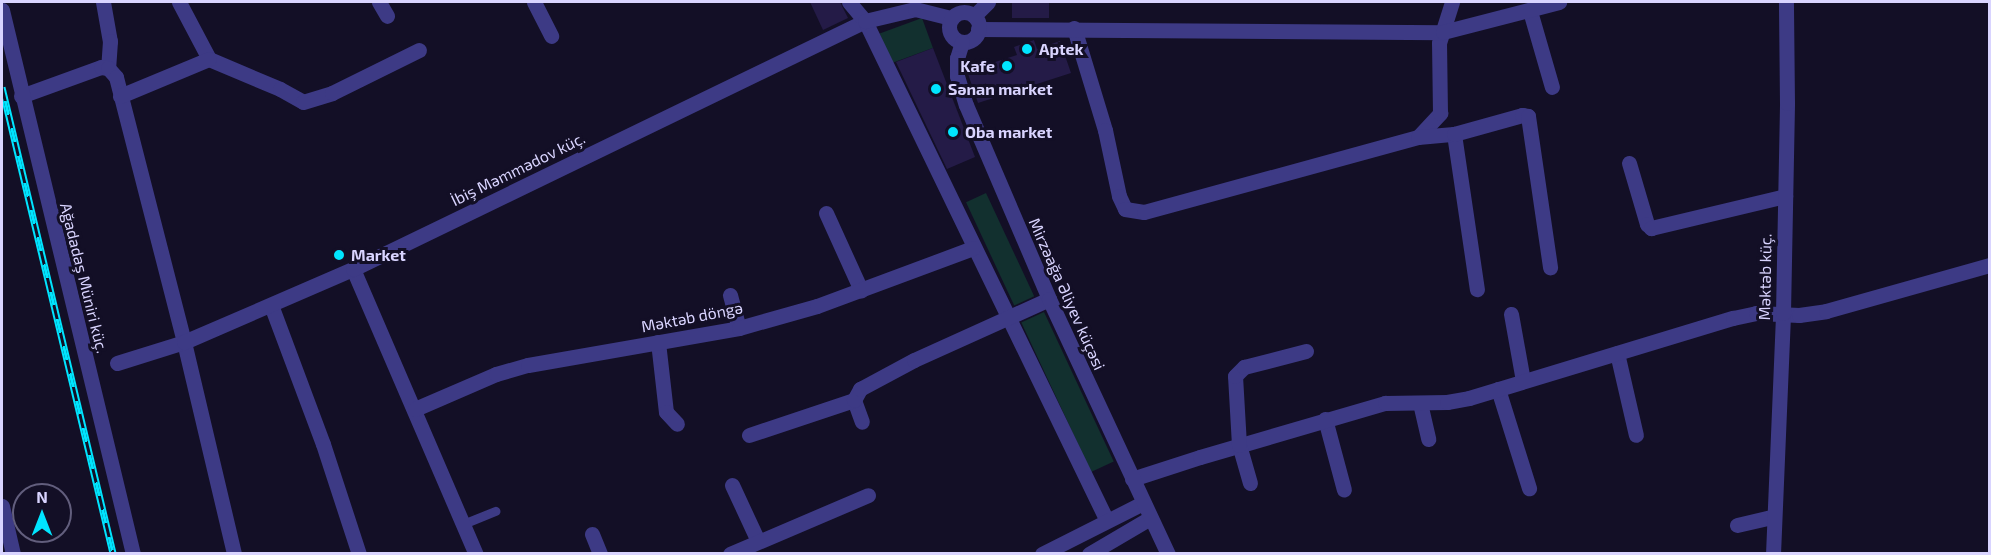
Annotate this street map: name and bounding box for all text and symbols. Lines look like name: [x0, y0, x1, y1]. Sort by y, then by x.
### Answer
place label: Aptek: [1039, 39, 1084, 59]
marker: Aptek: [1020, 42, 1034, 56]
place label: Kafe: [960, 56, 995, 76]
marker: Kafe: [1000, 59, 1014, 73]
place label: Sənan market: [948, 79, 1052, 99]
marker: Sənan market: [929, 82, 943, 96]
place label: Oba market: [965, 122, 1052, 142]
marker: Oba market: [946, 125, 960, 139]
street label: İbiş Məmmədov küç.: [448, 128, 588, 210]
street label: Ağadadaş Müniri küç.: [56, 201, 112, 355]
street label: Mirzəağa Əliyev küçəsi: [1025, 215, 1109, 373]
street label: Məktəb küç.: [1755, 233, 1775, 321]
place label: Market: [351, 245, 406, 265]
marker: Market: [332, 248, 346, 262]
street label: Məktəb döngə: [640, 298, 744, 336]
north arrow: [12, 483, 72, 543]
text: N: [36, 487, 48, 506]

